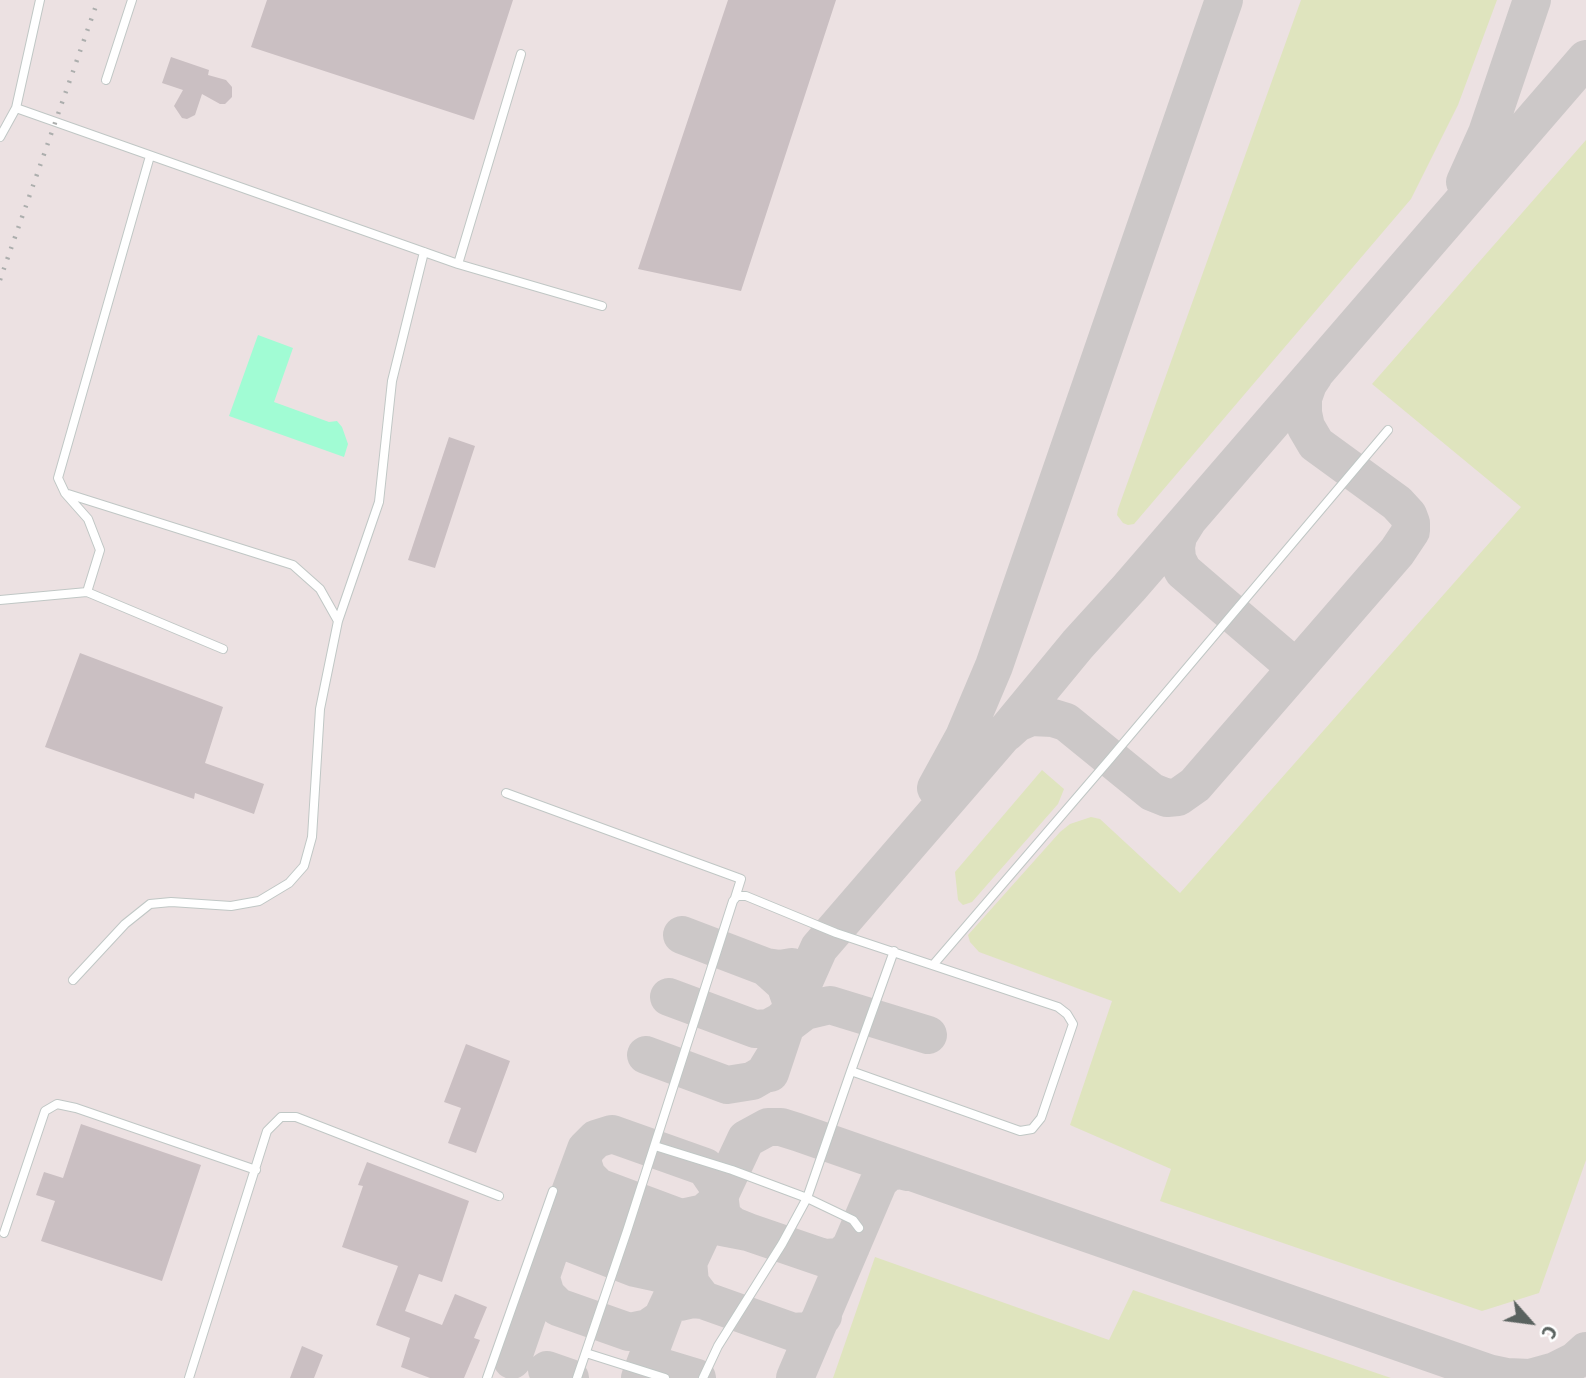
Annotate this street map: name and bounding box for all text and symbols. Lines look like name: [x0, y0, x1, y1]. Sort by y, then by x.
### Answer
north arrow: [1495, 1287, 1565, 1357]
text: С: [1536, 1322, 1562, 1342]

